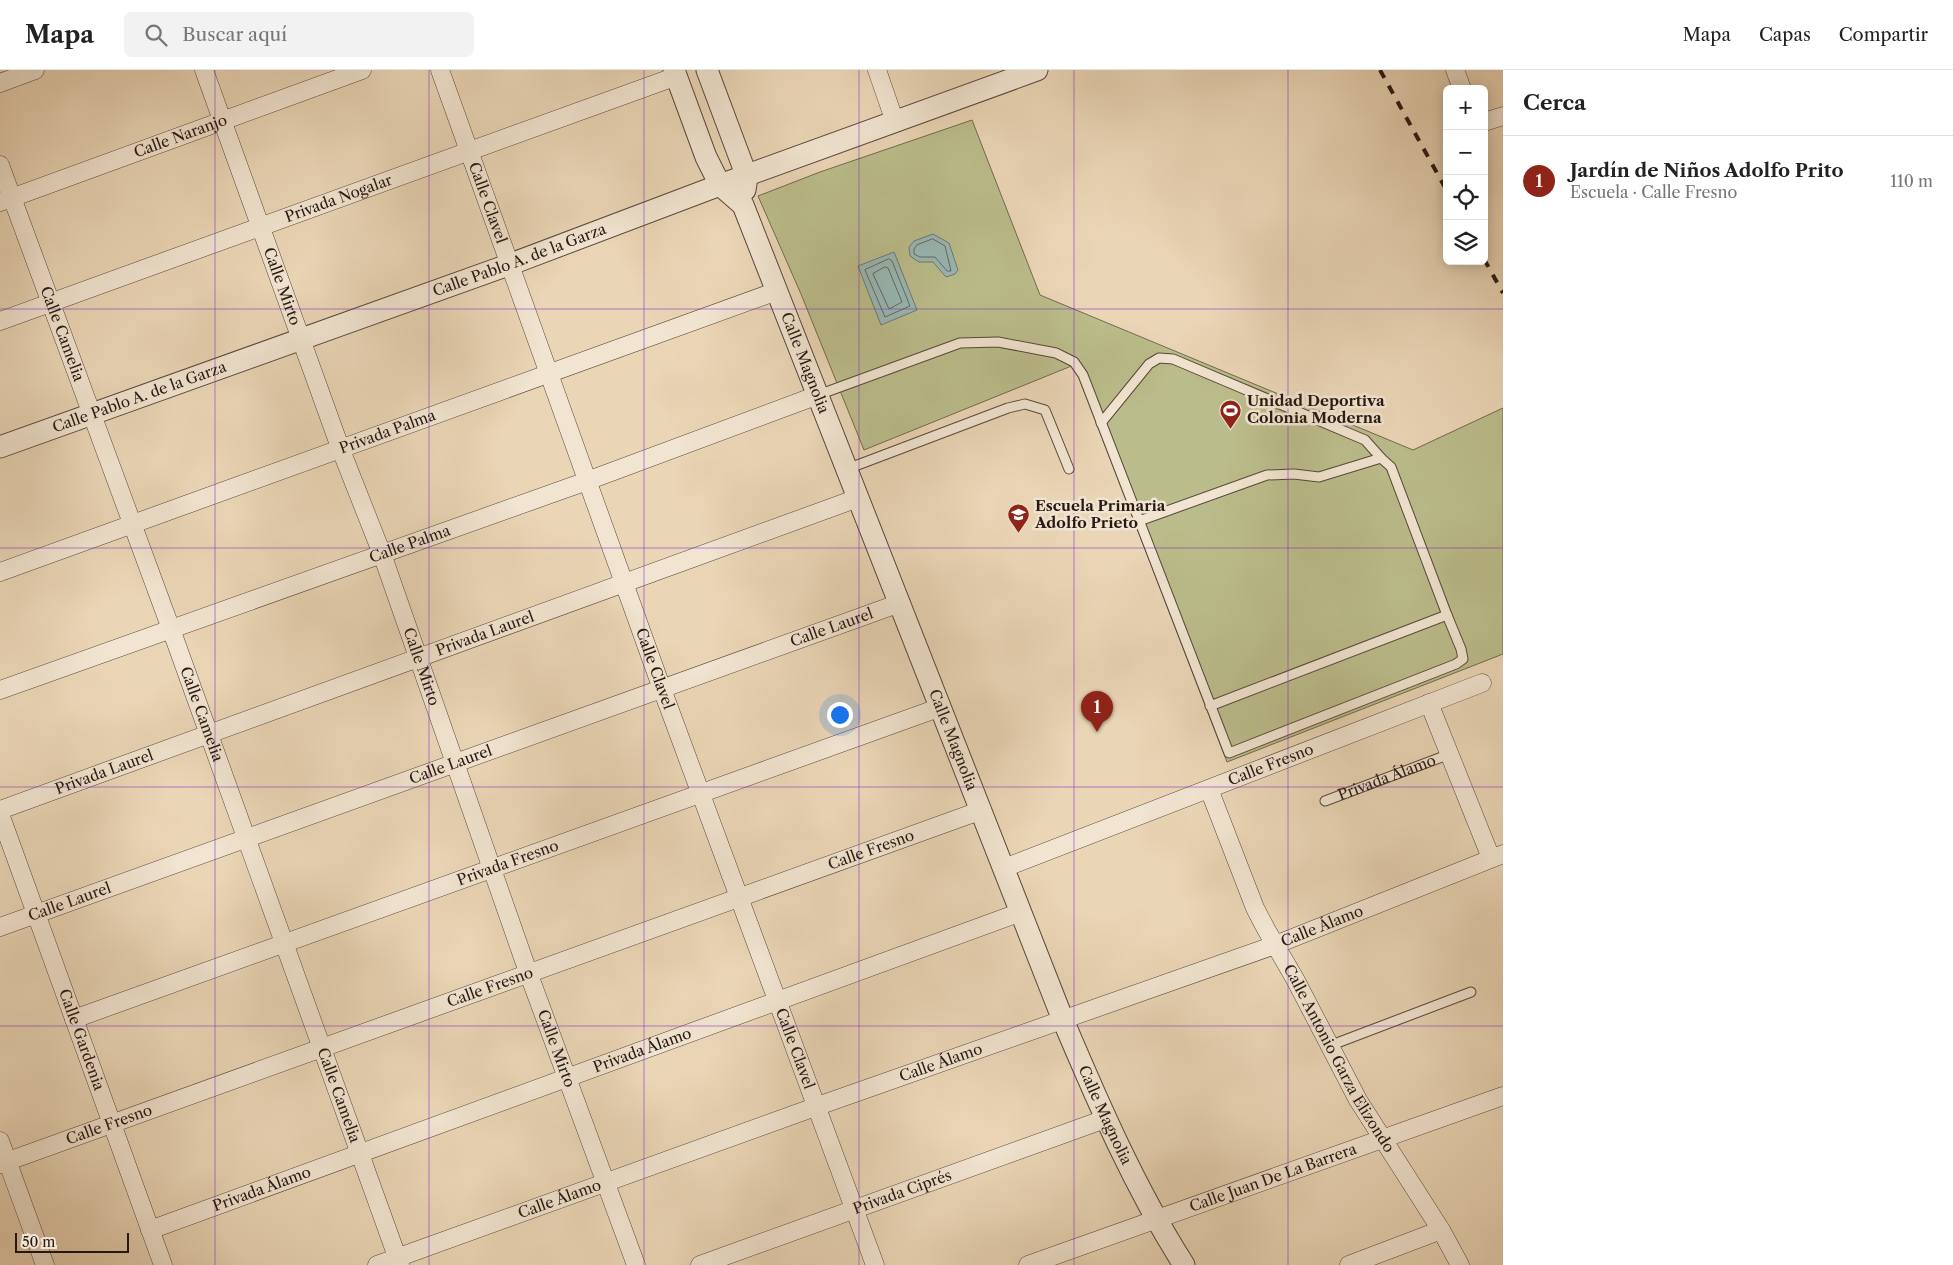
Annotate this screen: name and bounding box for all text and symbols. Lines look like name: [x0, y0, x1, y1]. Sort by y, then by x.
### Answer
search box: [124, 12, 474, 57]
text: Mapa: [25, 20, 94, 49]
icon: search: [142, 21, 170, 49]
text: Buscar aquí: [182, 23, 287, 46]
text: Mapa: [1683, 24, 1731, 46]
text: Capas: [1759, 24, 1811, 46]
text: Compartir: [1839, 24, 1928, 46]
map controls: [1443, 85, 1488, 265]
button: +: [1443, 85, 1488, 130]
text: Cerca: [1523, 90, 1586, 115]
street label: Calle Naranjo: [131, 110, 229, 161]
button: −: [1443, 130, 1488, 175]
street label: Calle Clavel: [465, 159, 512, 246]
text: Jardín de Niños Adolfo Prito: [1570, 159, 1844, 182]
street label: Privada Nogalar: [282, 170, 395, 226]
text: 1: [1535, 171, 1543, 191]
text: 110 m: [1890, 171, 1933, 191]
button: locate: [1443, 175, 1488, 220]
text: Escuela · Calle Fresno: [1570, 182, 1737, 202]
street label: Calle Pablo A. de la Garza: [430, 219, 609, 300]
button: layers: [1443, 220, 1488, 265]
street label: Calle Mirto: [260, 245, 305, 328]
street label: Calle Camelia: [37, 284, 89, 384]
street label: Calle Magnolia: [777, 309, 834, 416]
street label: Calle Pablo A. de la Garza: [50, 357, 229, 436]
place label: Unidad Deportiva Colonia Moderna: [1247, 391, 1385, 427]
sports icon: Unidad Deportiva Colonia Moderna: [1219, 398, 1243, 429]
street label: Privada Palma: [336, 405, 438, 458]
place label: Escuela Primaria Adolfo Prieto: [1034, 496, 1166, 532]
school or university icon: Escuela Primaria Adolfo Prieto: [1007, 503, 1031, 534]
street label: Calle Palma: [366, 520, 453, 567]
street label: Calle Laurel: [788, 603, 876, 651]
street label: Privada Laurel: [433, 606, 537, 660]
street label: Calle Mirto: [399, 625, 444, 708]
street label: Calle Clavel: [632, 625, 679, 712]
street label: Calle Camelia: [176, 664, 228, 764]
street label: Calle Magnolia: [925, 686, 982, 793]
pin: 1: [1081, 691, 1113, 732]
your location: [827, 702, 853, 728]
street label: Calle Fresno: [1225, 739, 1316, 789]
street label: Calle Laurel: [406, 740, 495, 788]
street label: Privada Laurel: [52, 745, 156, 798]
street label: Privada Álamo: [1335, 750, 1438, 804]
street label: Calle Fresno: [825, 825, 917, 874]
street label: Privada Fresno: [454, 835, 561, 889]
street label: Calle Laurel: [25, 878, 114, 925]
street label: Calle Álamo: [1278, 901, 1366, 951]
street label: Calle Antonio Garza Elizondo: [1280, 961, 1399, 1156]
street label: Calle Fresno: [444, 963, 536, 1011]
street label: Calle Gardenia: [55, 986, 109, 1093]
street label: Calle Clavel: [772, 1005, 819, 1092]
street label: Calle Mirto: [534, 1007, 580, 1090]
street label: Privada Álamo: [590, 1023, 694, 1076]
street label: Calle Álamo: [896, 1039, 985, 1086]
street label: Calle Camelia: [314, 1045, 365, 1145]
street label: Calle Magnolia: [1075, 1062, 1137, 1168]
street label: Calle Fresno: [63, 1100, 155, 1148]
street label: Calle Juan De La Barrera: [1187, 1139, 1359, 1216]
street label: Privada Álamo: [210, 1162, 313, 1215]
street label: Privada Ciprés: [850, 1165, 954, 1218]
street label: Calle Álamo: [515, 1175, 603, 1222]
scale bar: [15, 1230, 129, 1253]
text: 50 m: [22, 1233, 55, 1251]

